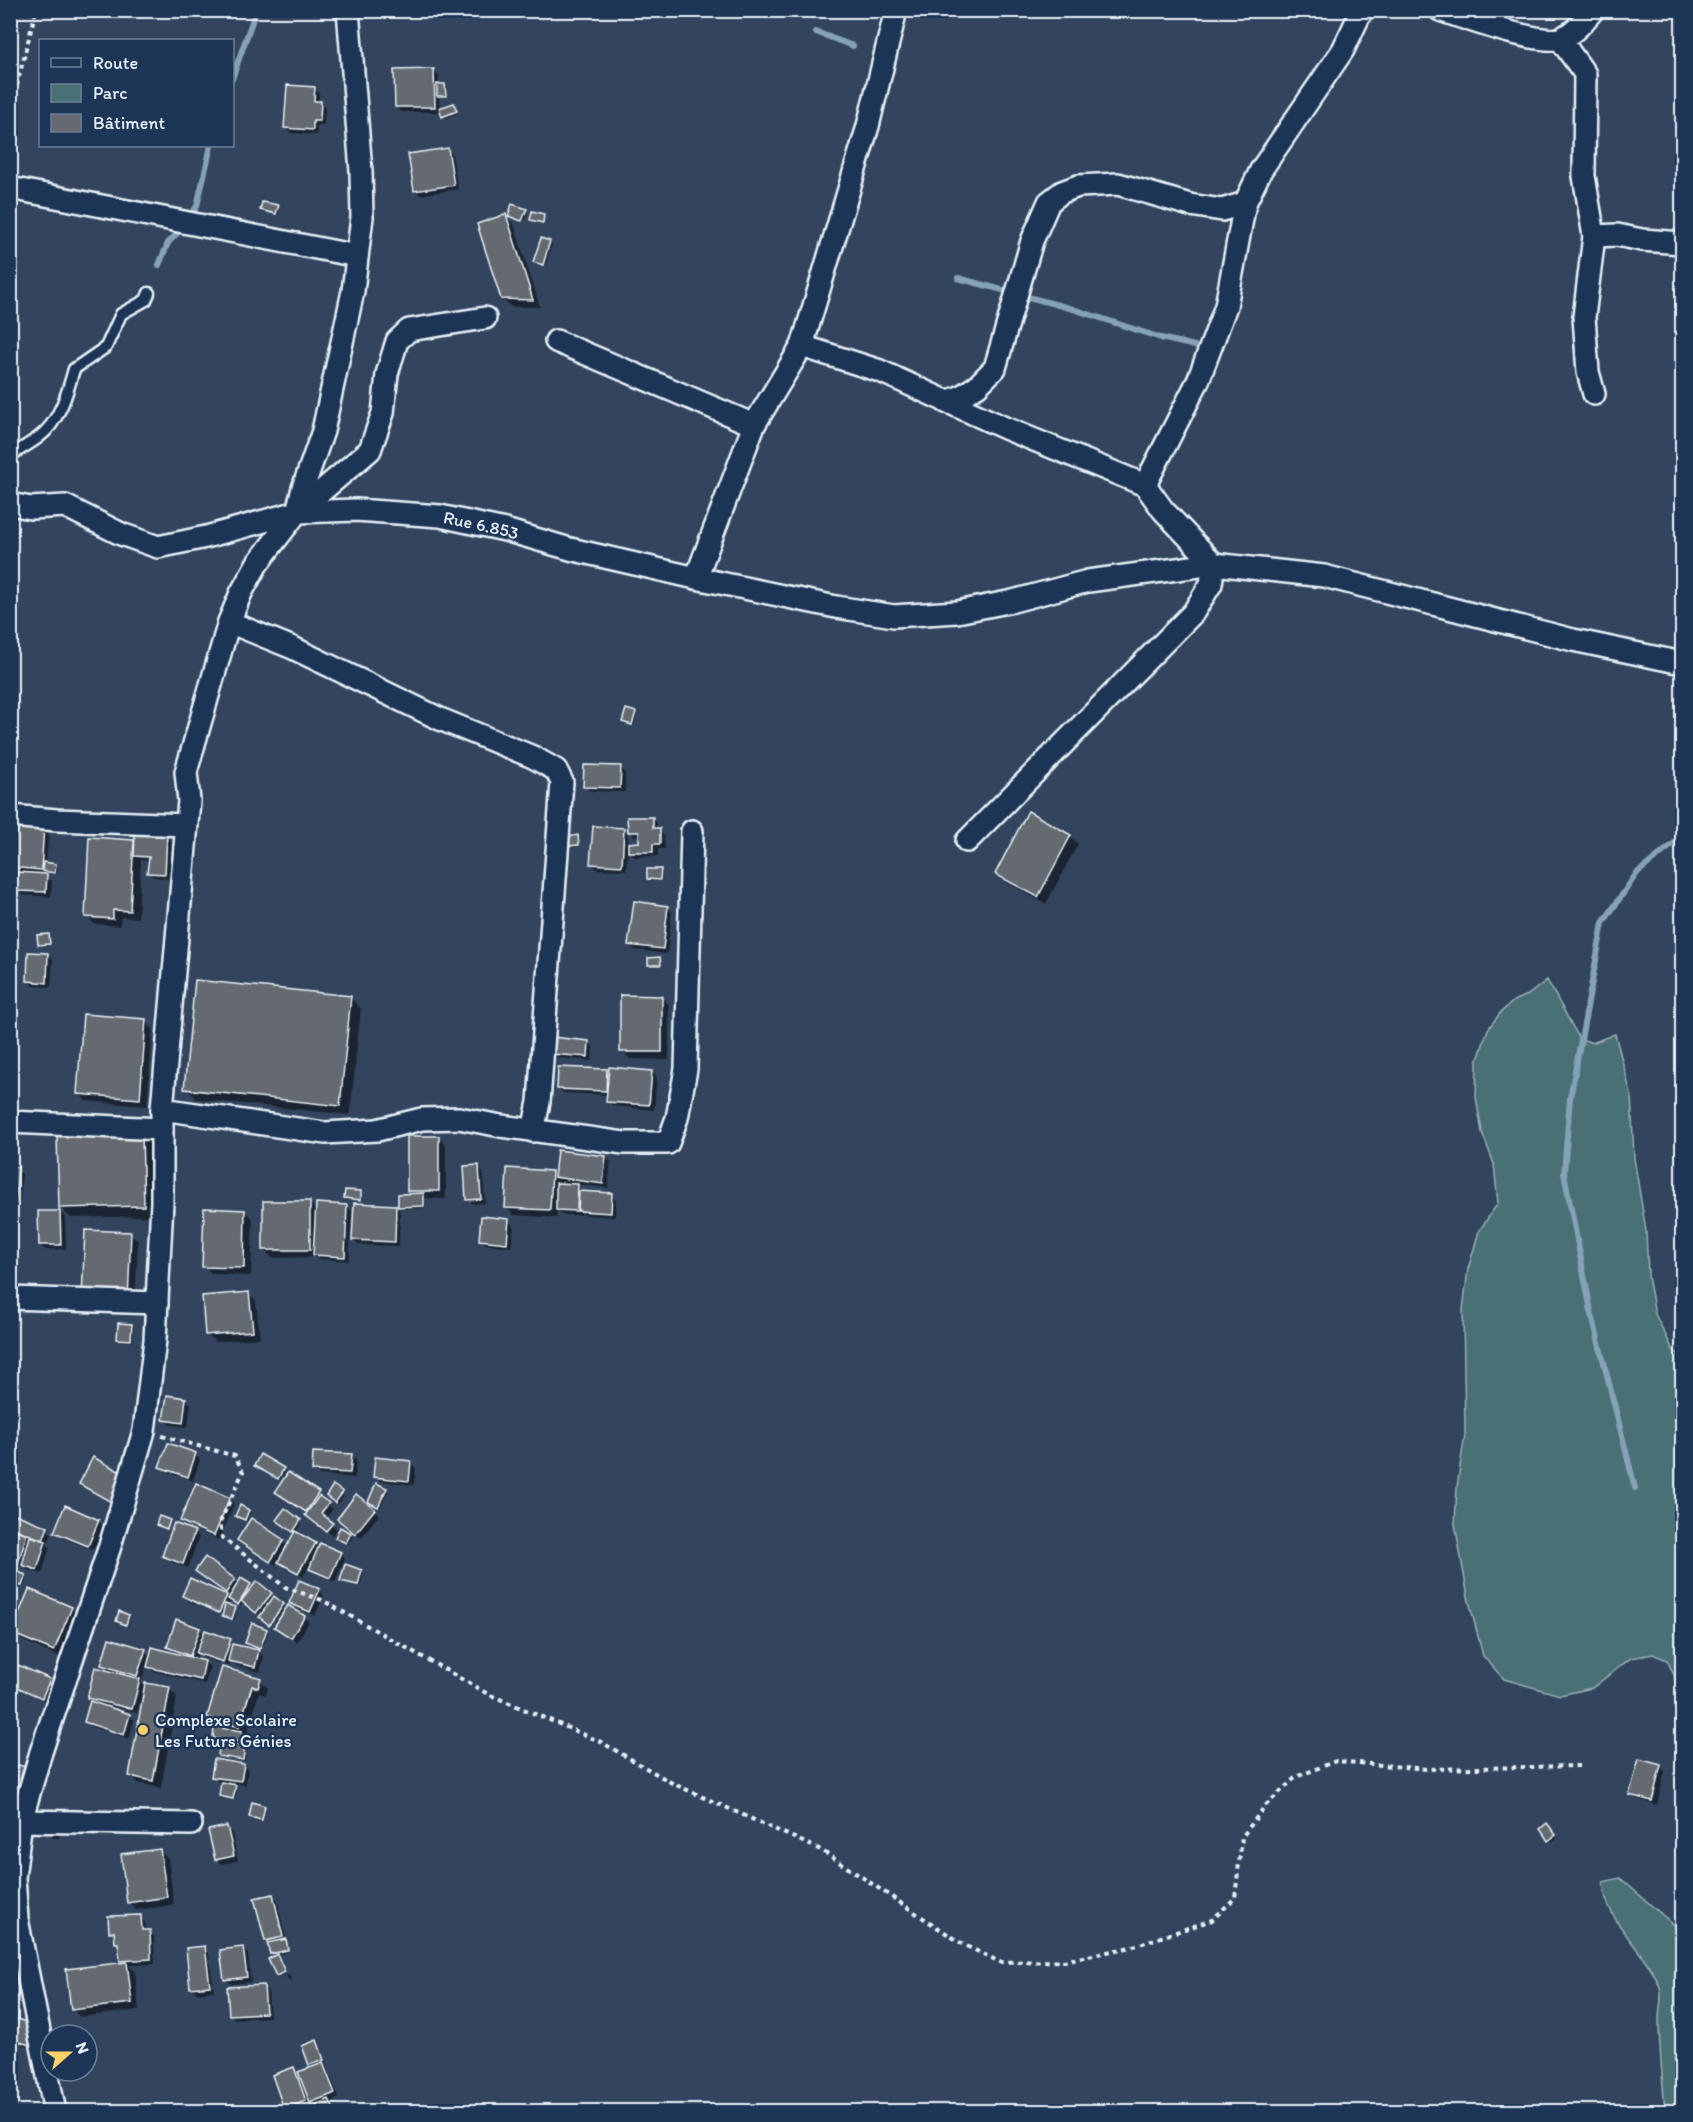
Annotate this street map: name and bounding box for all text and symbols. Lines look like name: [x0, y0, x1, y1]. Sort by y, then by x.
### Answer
legend: [39, 39, 234, 147]
text: Route: [93, 52, 138, 74]
text: Parc: [93, 82, 127, 104]
text: Bâtiment: [93, 112, 166, 134]
street label: Rue 6.853: [441, 506, 522, 545]
place label: Complexe Scolaire Les Futurs Génies: [155, 1709, 297, 1752]
marker: Complexe Scolaire Les Futurs Génies: [136, 1723, 150, 1737]
north arrow: [39, 2023, 99, 2083]
text: N: [72, 2039, 93, 2056]

